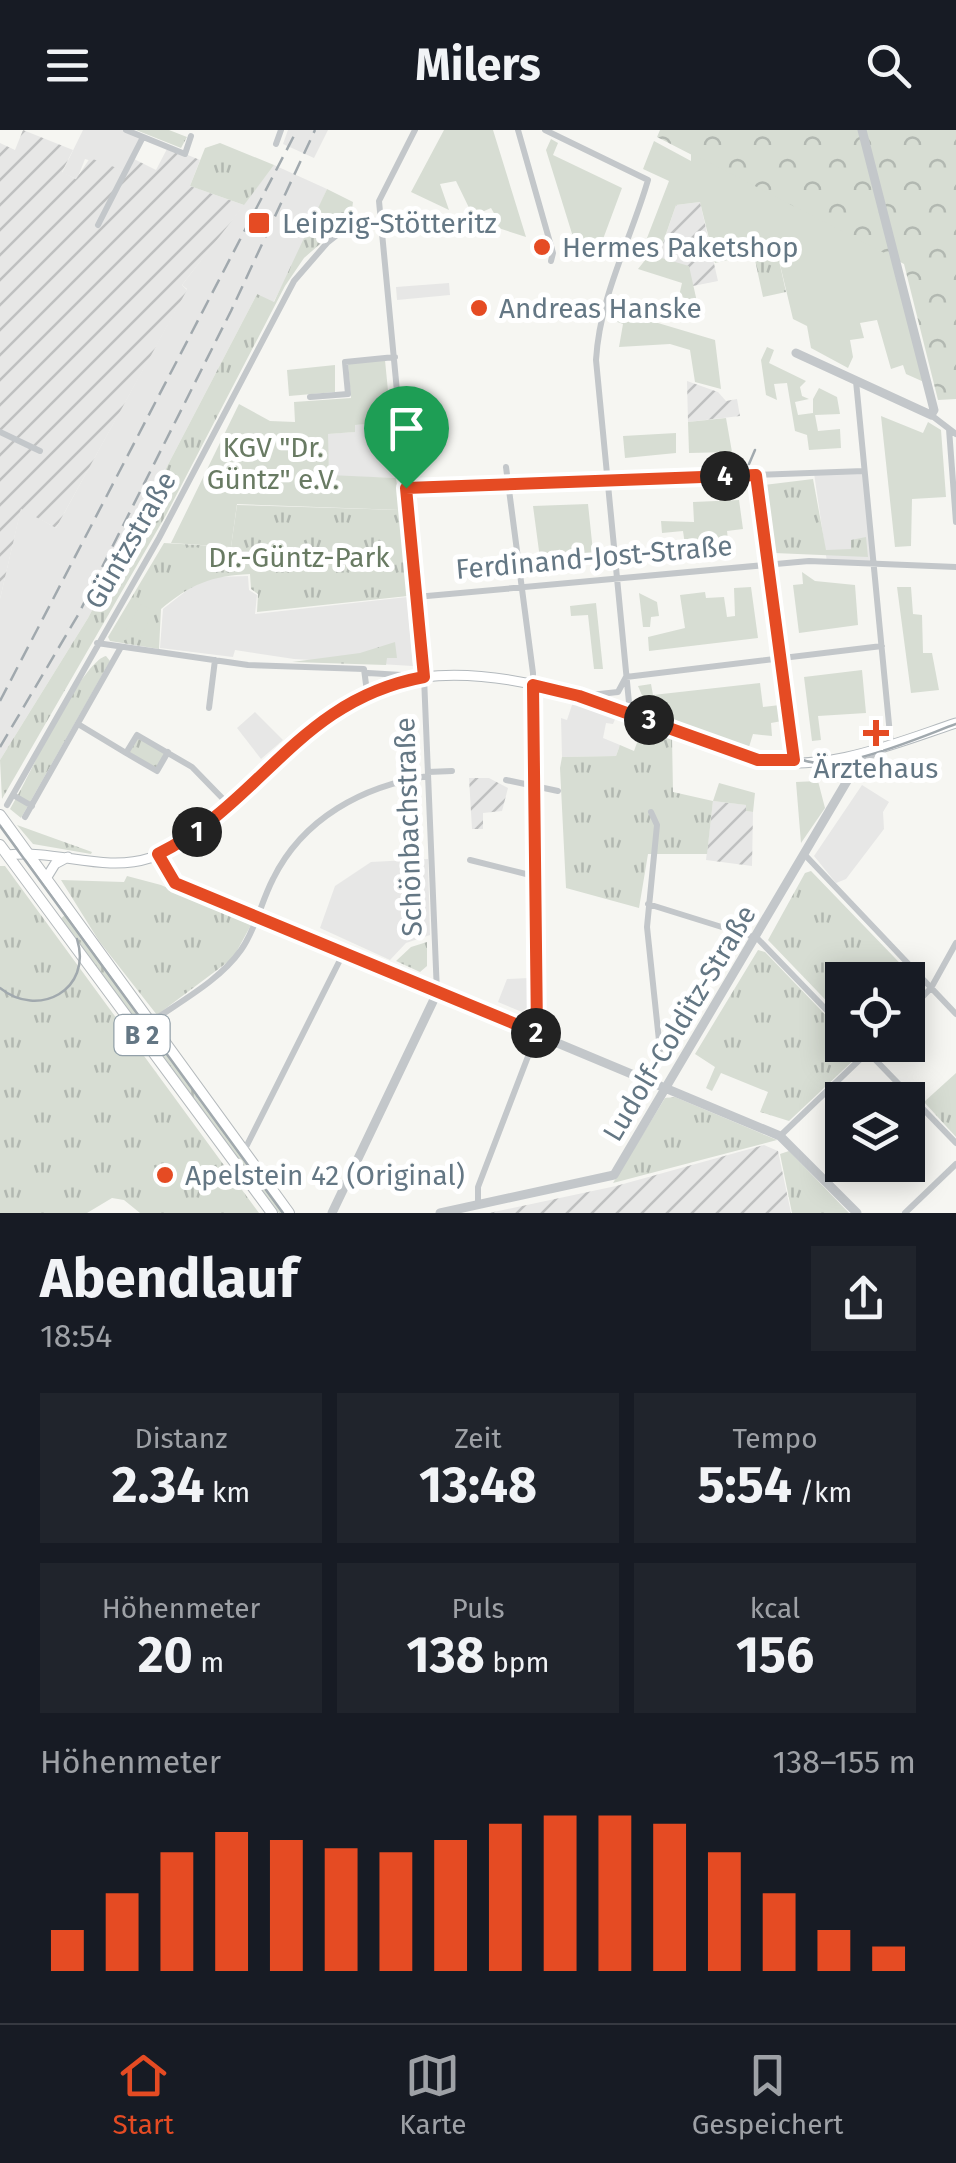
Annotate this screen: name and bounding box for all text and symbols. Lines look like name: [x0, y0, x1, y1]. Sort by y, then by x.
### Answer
icon: menu: [40, 38, 95, 93]
text: Milers: [415, 38, 541, 92]
icon: search: [861, 38, 916, 93]
place label: Leipzig-Stötteritz: [282, 207, 497, 240]
marker: Leipzig-Stötteritz: [246, 210, 272, 236]
place label: Hermes Paketshop: [562, 231, 799, 264]
marker: Hermes Paketshop: [531, 236, 553, 258]
place label: Andreas Hanske: [499, 292, 702, 325]
marker: Andreas Hanske: [468, 297, 490, 319]
pin: [364, 386, 449, 489]
icon: arrive: [379, 401, 434, 456]
park label: KGV "Dr. Güntz" e.V.: [207, 431, 339, 496]
pin: 4: [700, 451, 750, 501]
text: 4: [717, 459, 733, 492]
street label: Güntzstraße: [78, 466, 183, 615]
street label: Ferdinand-Jost-Straße: [454, 529, 734, 586]
park label: Dr.-Güntz-Park: [208, 541, 390, 574]
pin: 3: [624, 695, 674, 745]
text: 3: [642, 703, 656, 736]
street label: Schönbachstraße: [388, 717, 429, 937]
marker: Ärztehaus: [863, 720, 889, 746]
place label: Ärztehaus: [814, 752, 938, 785]
pin: 1: [172, 807, 222, 857]
text: 1: [191, 815, 204, 848]
street label: Ludolf-Colditz-Straße: [596, 899, 763, 1147]
map controls: [825, 962, 925, 1182]
button: locate: [825, 962, 925, 1062]
pin: 2: [511, 1008, 561, 1058]
road number: B 2: [114, 1015, 170, 1055]
text: 2: [529, 1016, 543, 1049]
button: layers: [825, 1082, 925, 1182]
place label: Apelstein 42 (Original): [185, 1159, 465, 1192]
marker: Apelstein 42 (Original): [154, 1164, 176, 1186]
text: Abendlauf: [40, 1246, 298, 1312]
button: share: [811, 1246, 916, 1351]
text: 18:54: [40, 1317, 112, 1355]
text: Distanz: [135, 1422, 227, 1455]
text: Zeit: [454, 1422, 502, 1455]
text: Tempo: [732, 1422, 818, 1455]
text: 2.34: [112, 1455, 205, 1515]
text: 13:48: [419, 1455, 537, 1515]
text: 5:54: [698, 1455, 792, 1515]
text: km: [205, 1476, 250, 1509]
text: /km: [792, 1476, 852, 1509]
text: Höhenmeter: [102, 1592, 260, 1625]
text: Puls: [451, 1592, 505, 1625]
text: kcal: [750, 1592, 800, 1625]
text: 20: [138, 1625, 193, 1685]
text: 138: [407, 1625, 485, 1685]
text: 156: [736, 1625, 814, 1685]
text: m: [193, 1646, 224, 1679]
text: bpm: [485, 1646, 549, 1679]
text: Höhenmeter: [40, 1743, 221, 1781]
text: 138–155 m: [772, 1743, 916, 1781]
tab: Start: [113, 2048, 174, 2141]
tab: Karte: [399, 2048, 466, 2141]
tab: Gespeichert: [692, 2048, 843, 2141]

